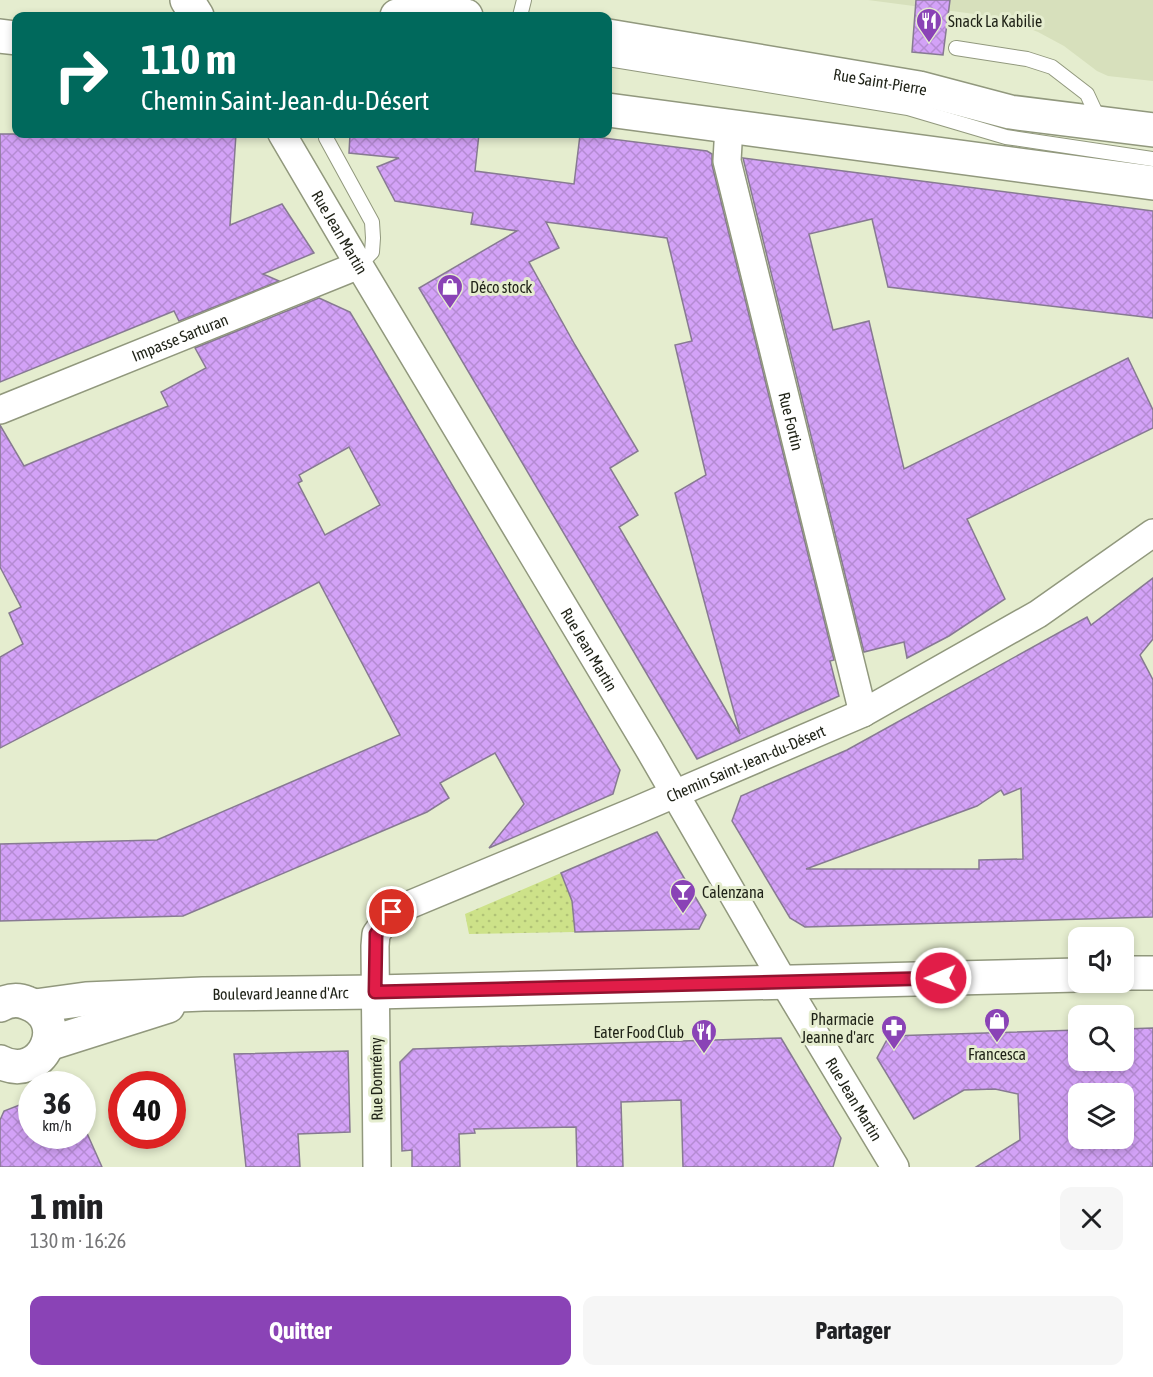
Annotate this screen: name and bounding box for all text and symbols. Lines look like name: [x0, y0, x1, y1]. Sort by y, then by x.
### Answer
restaurant icon: Snack La Kabilie: [914, 6, 944, 44]
place label: Snack La Kabilie: [948, 12, 1042, 30]
text: 110 m: [141, 35, 236, 83]
icon: right: [42, 36, 120, 114]
street label: Rue Saint-Pierre: [832, 65, 929, 99]
text: Chemin Saint-Jean-du-Désert: [141, 85, 429, 116]
street label: Rue Jean Martin: [308, 187, 371, 277]
shop icon: Déco stock: [435, 272, 465, 310]
place label: Déco stock: [470, 278, 532, 296]
street label: Impasse Sarturan: [129, 310, 231, 365]
street label: Rue Fortin: [775, 390, 807, 452]
street label: Rue Jean Martin: [557, 604, 621, 694]
street label: Chemin Saint-Jean-du-Désert: [664, 721, 828, 805]
bar icon: Calenzana: [668, 877, 698, 915]
place label: Calenzana: [702, 883, 764, 901]
pin: [366, 886, 417, 937]
icon: arrive: [375, 895, 408, 928]
map controls: [1068, 927, 1134, 1149]
button: sound: [1068, 927, 1134, 993]
position arrow: [909, 946, 973, 1010]
street label: Boulevard Jeanne d'Arc: [212, 983, 349, 1003]
button: search: [1068, 1005, 1134, 1071]
shop icon: Francesca: [982, 1006, 1012, 1044]
place label: Pharmacie Jeanne d'arc: [801, 1010, 874, 1046]
pharmacy icon: Pharmacie Jeanne d'arc: [879, 1013, 909, 1051]
restaurant icon: Eater Food Club: [689, 1017, 719, 1055]
place label: Eater Food Club: [593, 1023, 684, 1041]
street label: Rue Domrémy: [366, 1037, 387, 1121]
place label: Francesca: [968, 1045, 1026, 1063]
street label: Rue Jean Martin: [822, 1054, 886, 1144]
speed limit sign: 40: [108, 1071, 186, 1149]
button: layers: [1068, 1083, 1134, 1149]
text: 36: [43, 1086, 71, 1120]
text: km/h: [42, 1117, 72, 1134]
text: 1 min: [30, 1185, 104, 1227]
button: close: [1060, 1187, 1123, 1250]
text: 130 m · 16:26: [30, 1229, 126, 1252]
button: Quitter: [30, 1296, 571, 1365]
button: Partager: [583, 1296, 1123, 1365]

